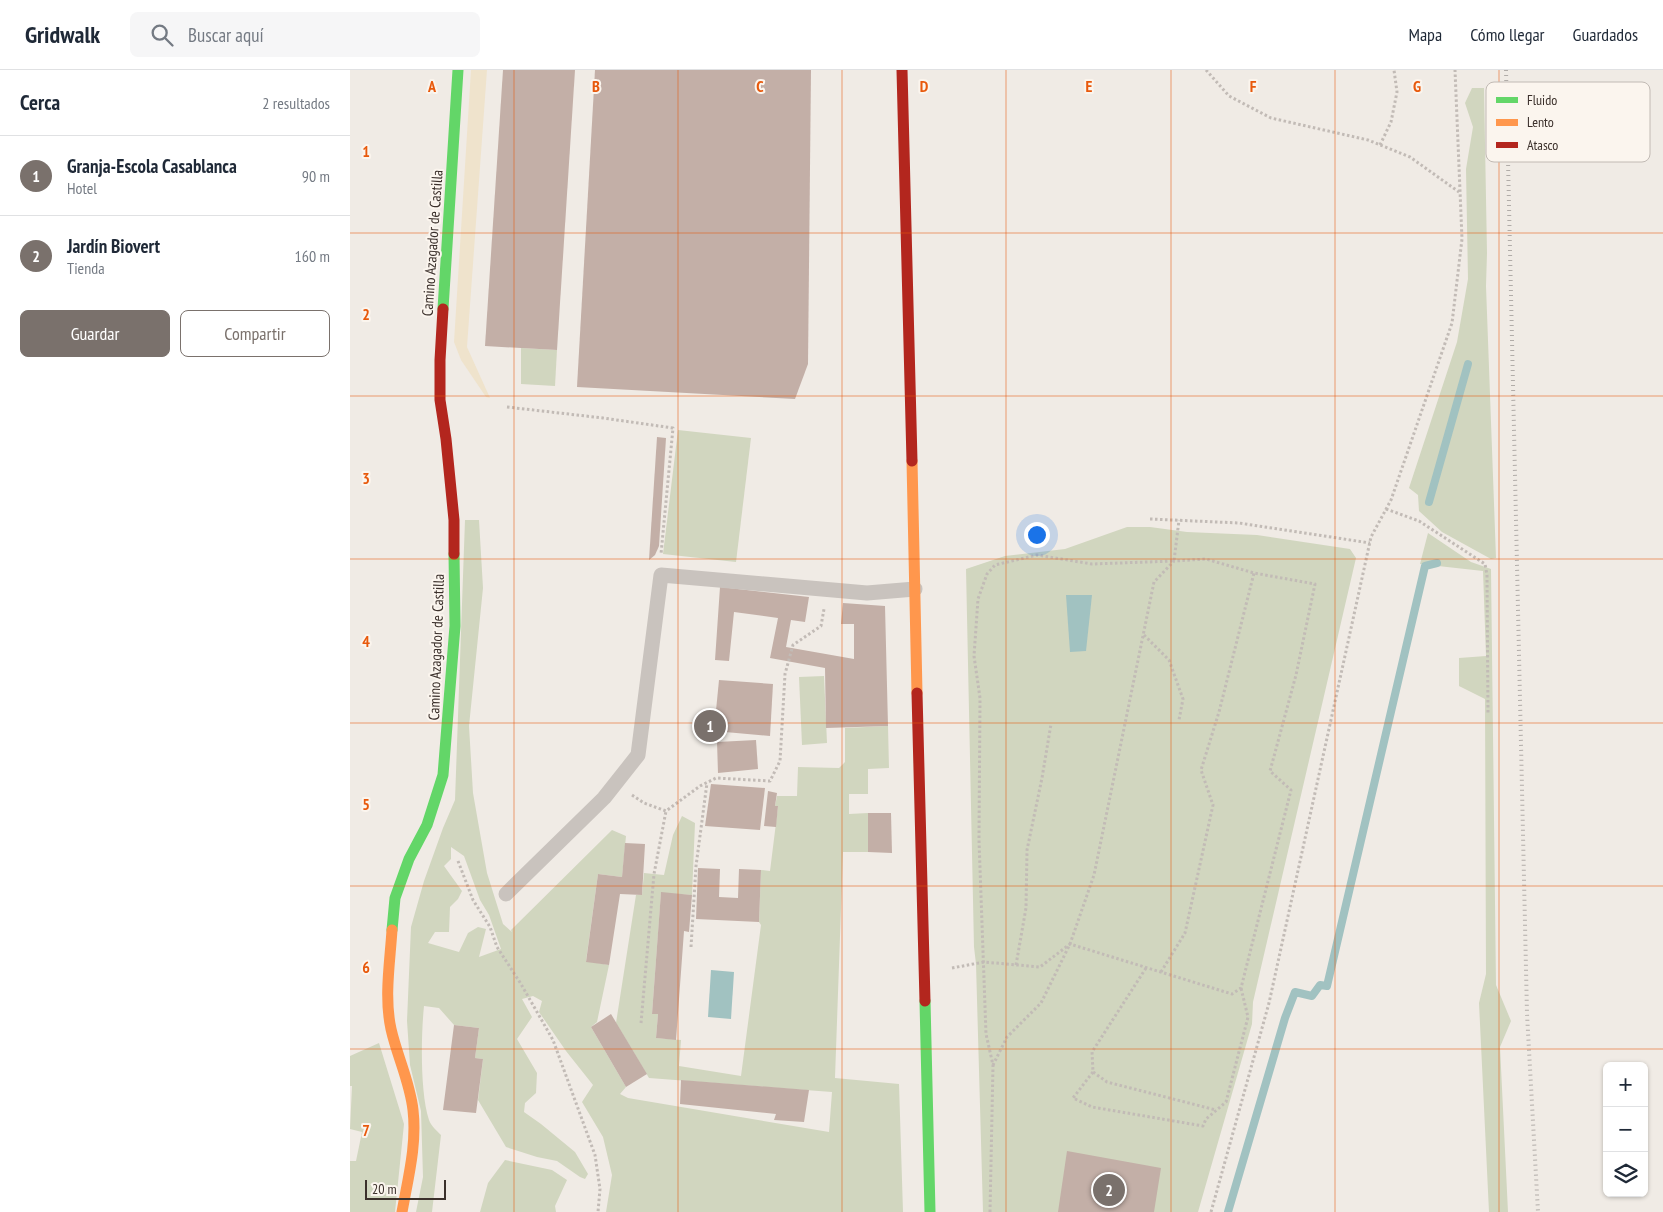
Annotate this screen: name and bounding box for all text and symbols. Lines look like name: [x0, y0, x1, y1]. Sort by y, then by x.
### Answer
search box: [130, 12, 480, 57]
text: Gridwalk: [25, 19, 100, 50]
icon: search: [148, 21, 176, 49]
text: Buscar aquí: [188, 23, 264, 47]
text: Mapa: [1408, 23, 1442, 46]
text: Cómo llegar: [1470, 23, 1545, 46]
text: Guardados: [1573, 23, 1638, 46]
text: A: [427, 76, 437, 96]
text: B: [592, 76, 600, 96]
text: C: [756, 76, 764, 96]
text: D: [920, 76, 929, 96]
text: E: [1086, 76, 1093, 96]
text: F: [1250, 76, 1257, 96]
text: G: [1413, 76, 1421, 96]
legend: [1486, 82, 1650, 162]
text: Cerca: [20, 89, 60, 116]
text: Fluido: [1527, 91, 1557, 109]
text: 2 resultados: [262, 93, 330, 113]
text: Lento: [1527, 113, 1554, 131]
text: Atasco: [1527, 136, 1558, 154]
text: 1: [362, 141, 370, 161]
text: Granja-Escola Casablanca: [67, 154, 237, 178]
text: 1: [32, 166, 40, 186]
text: 90 m: [302, 166, 330, 186]
street label: Camino Azagador de Castilla: [417, 169, 447, 317]
text: Hotel: [67, 178, 97, 198]
text: Jardín Biovert: [67, 234, 160, 258]
text: 2: [32, 246, 40, 266]
text: 160 m: [295, 246, 330, 266]
text: Tienda: [67, 258, 105, 278]
text: 2: [362, 304, 370, 324]
button: Guardar: [20, 310, 170, 357]
button: Compartir: [180, 310, 330, 357]
text: 3: [362, 468, 370, 488]
your location: [1024, 522, 1050, 548]
street label: Camino Azagador de Castilla: [424, 573, 448, 721]
text: 4: [362, 631, 370, 651]
pin: 1: [694, 707, 726, 745]
text: 5: [362, 794, 370, 814]
text: 6: [362, 957, 370, 977]
map controls: [1603, 1062, 1648, 1197]
button: +: [1603, 1062, 1648, 1107]
button: −: [1603, 1107, 1648, 1152]
text: 7: [362, 1120, 370, 1140]
button: layers: [1603, 1152, 1648, 1197]
pin: 2: [1093, 1171, 1125, 1209]
scale bar: [365, 1177, 446, 1200]
text: 20 m: [372, 1180, 397, 1198]

